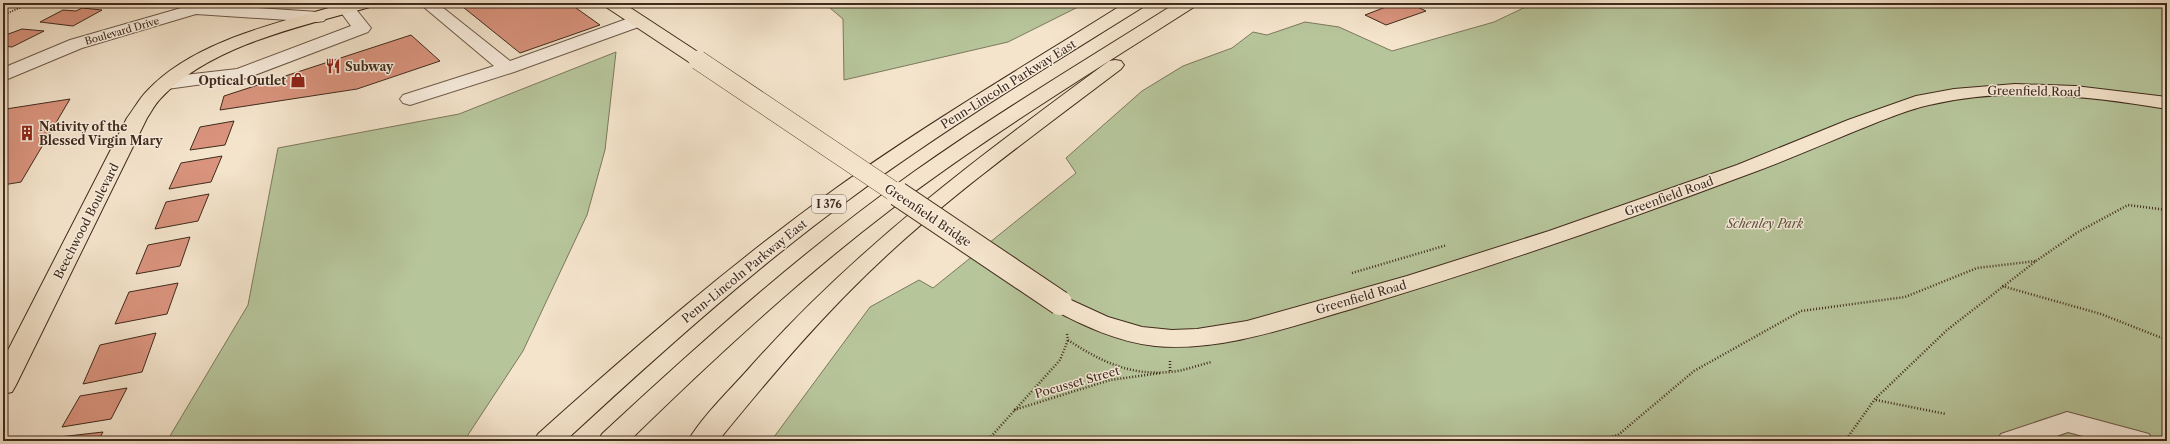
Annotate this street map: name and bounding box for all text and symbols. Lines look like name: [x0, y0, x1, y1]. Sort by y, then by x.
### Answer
street label: Boulevard Drive: [83, 14, 161, 48]
street label: Penn-Lincoln Parkway East: [938, 36, 1079, 132]
restaurant icon: Subway: [324, 57, 342, 75]
place label: Subway: [345, 59, 394, 74]
shop icon: Optical Outlet: [289, 71, 307, 89]
place label: Optical Outlet: [198, 73, 286, 88]
street label: Greenfield Road: [1987, 83, 2082, 99]
place label: Nativity of the Blessed Virgin Mary: [39, 119, 163, 148]
building icon: Nativity of the Blessed Virgin Mary: [18, 124, 36, 142]
street label: Beechwood Boulevard: [50, 160, 122, 281]
street label: Greenfield Road: [1622, 173, 1716, 219]
street label: Greenfield Bridge: [882, 180, 974, 250]
road number: I 376: [812, 195, 846, 213]
street label: Penn-Lincoln Parkway East: [678, 215, 810, 326]
park label: Schenley Park: [1726, 216, 1804, 231]
street label: Greenfield Road: [1314, 277, 1409, 317]
street label: Pocusset Street: [1033, 363, 1122, 401]

